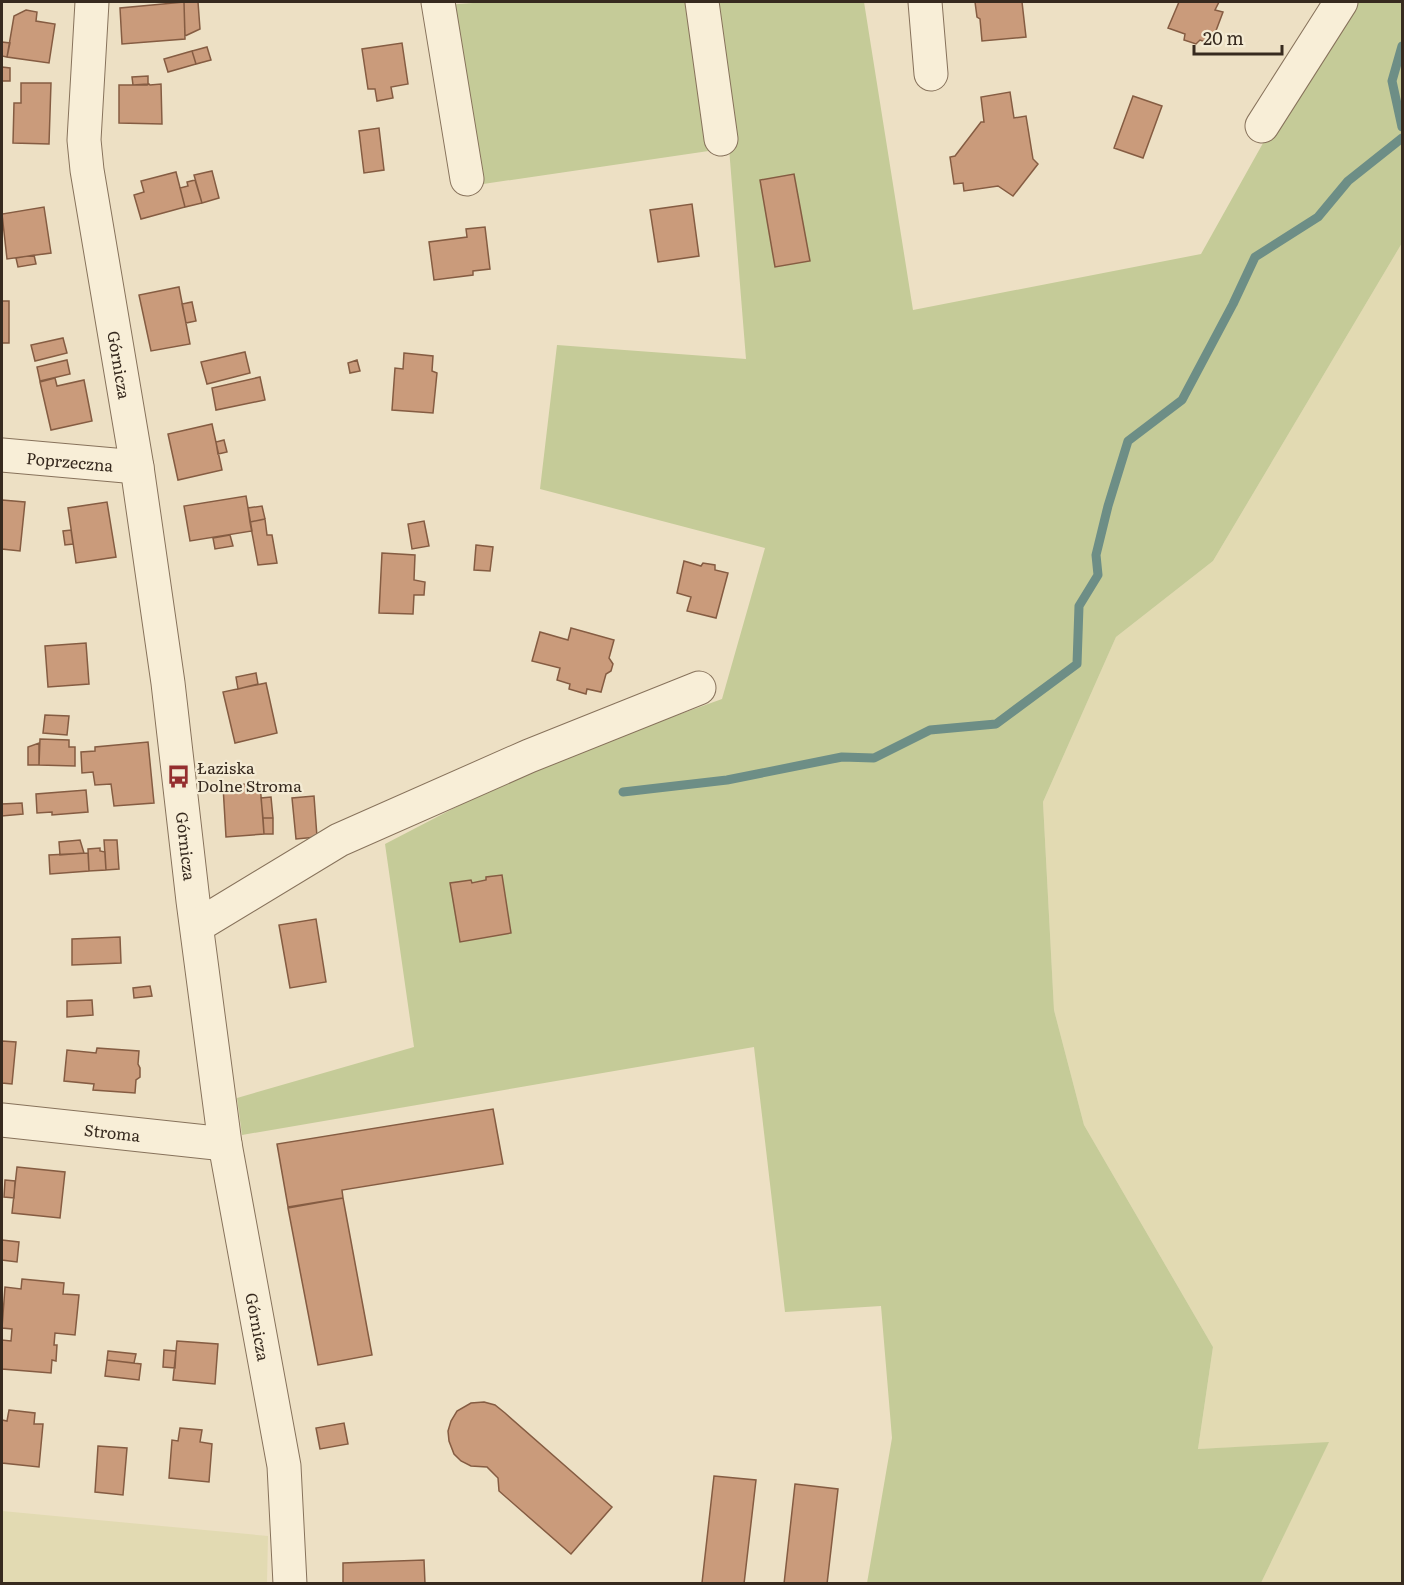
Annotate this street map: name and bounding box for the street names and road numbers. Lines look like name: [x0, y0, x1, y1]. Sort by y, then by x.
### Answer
street label: Górnicza: [102, 329, 137, 401]
street label: Poprzeczna: [25, 445, 115, 477]
street label: Górnicza: [171, 810, 203, 882]
street label: Stroma: [83, 1117, 142, 1147]
street label: Górnicza: [240, 1290, 277, 1363]

